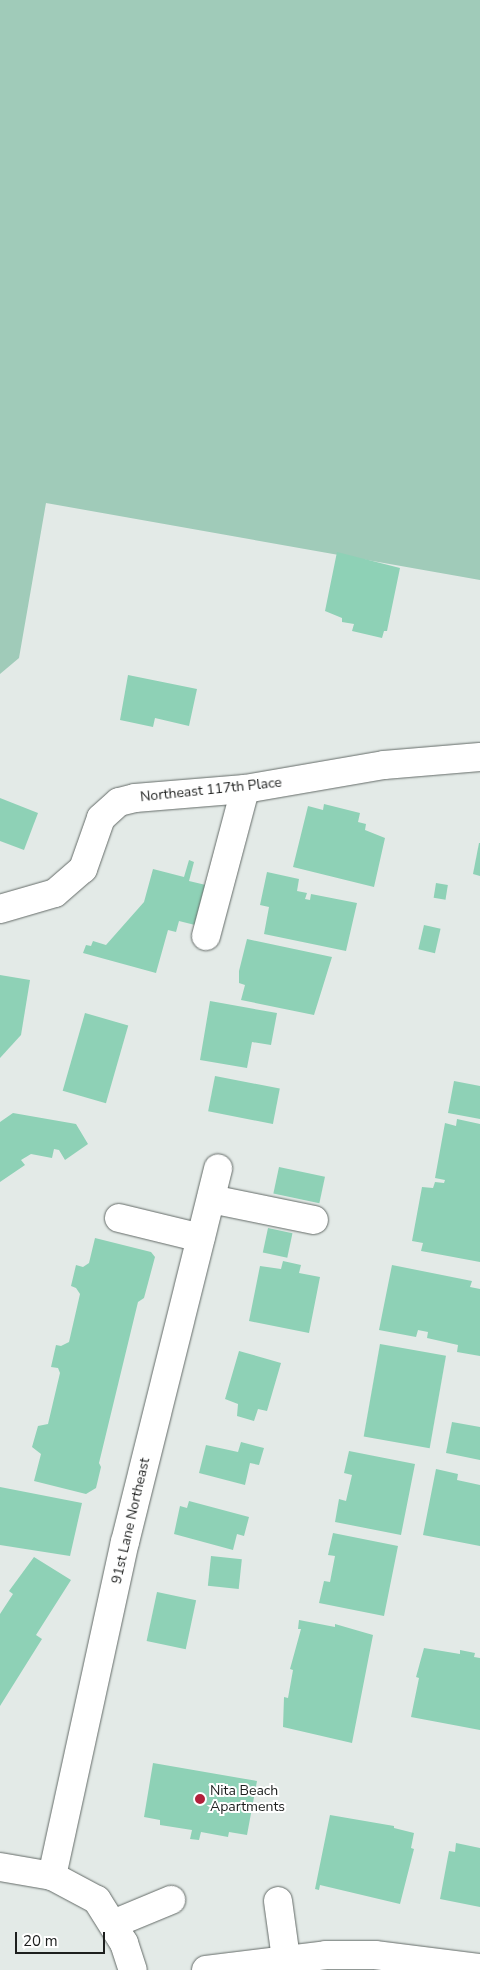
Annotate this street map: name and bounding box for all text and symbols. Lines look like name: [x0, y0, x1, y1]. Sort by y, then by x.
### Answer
street label: Northeast 117th Place: [139, 774, 283, 806]
street label: 91st Lane Northeast: [108, 1456, 154, 1586]
place label: Nita Beach Apartments: [210, 1783, 285, 1815]
marker: Nita Beach Apartments: [194, 1793, 206, 1805]
scale bar: [18, 1922, 108, 1954]
text: 20 m: [23, 1931, 58, 1951]

